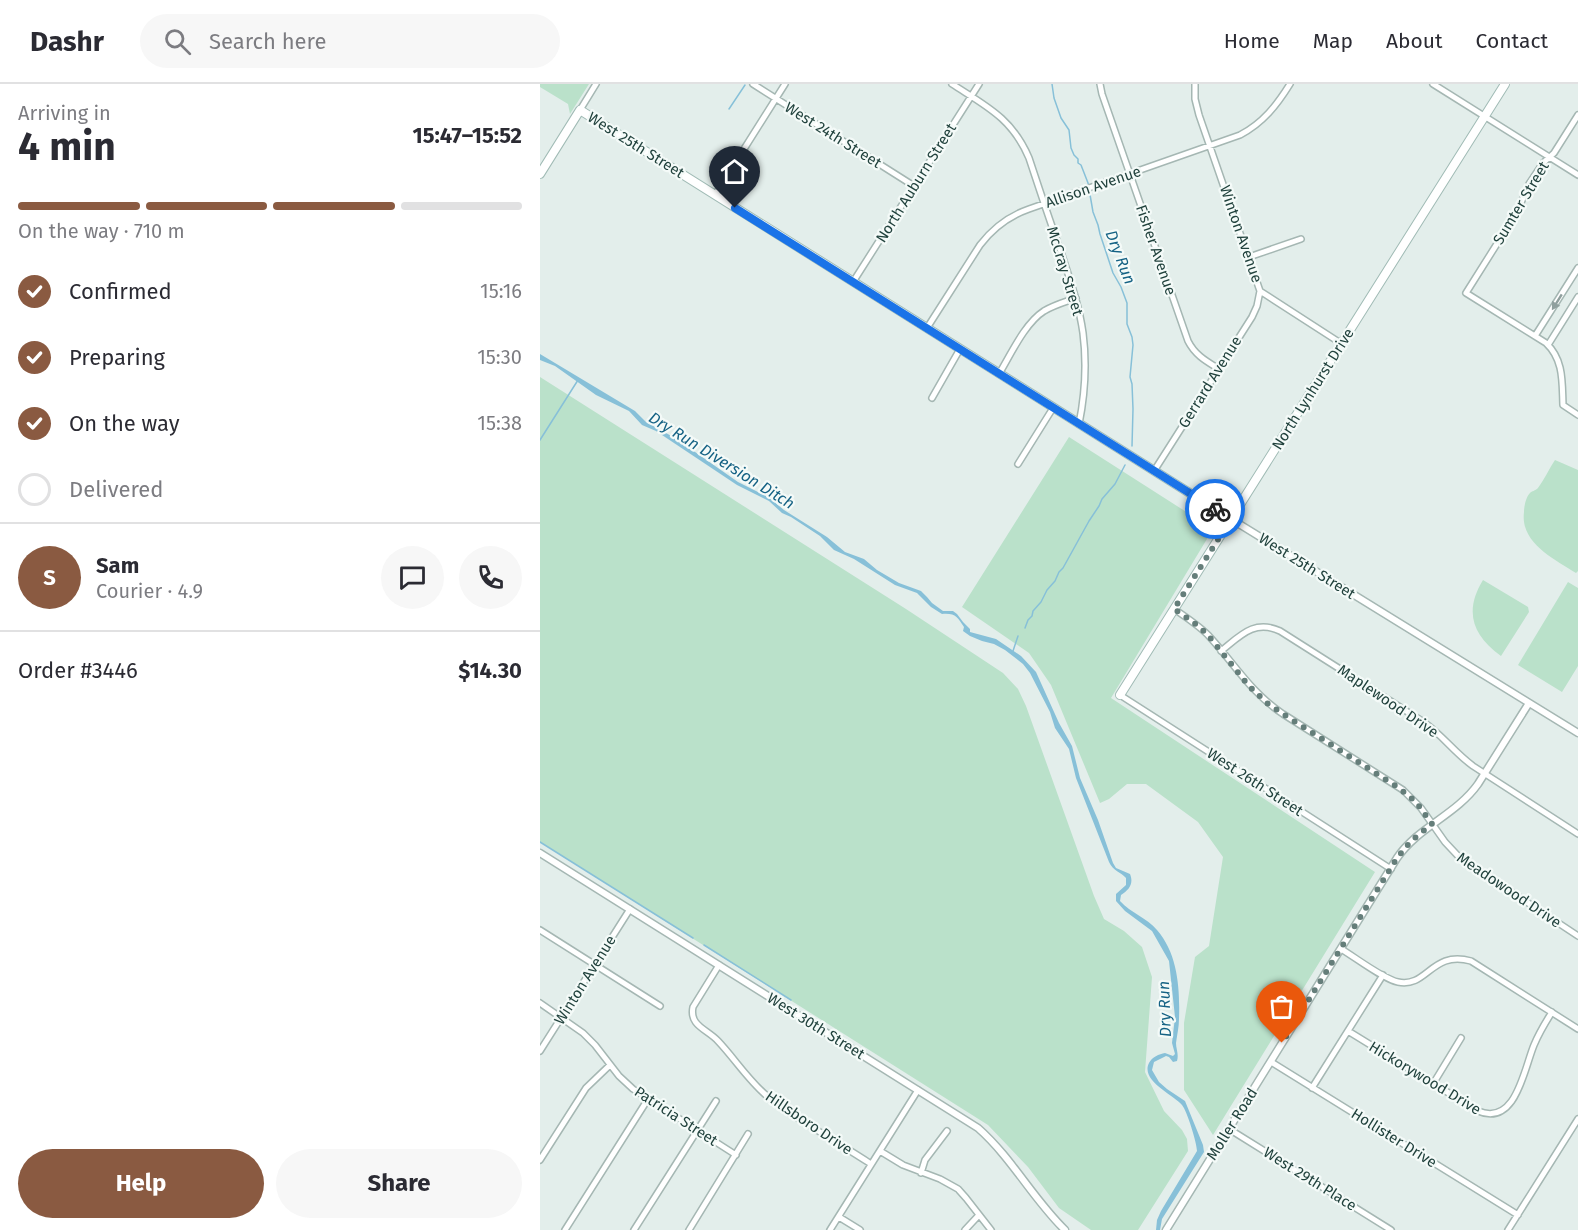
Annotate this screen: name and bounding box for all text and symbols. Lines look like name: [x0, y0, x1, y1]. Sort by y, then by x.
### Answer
search box: [140, 14, 560, 68]
text: Dashr: [30, 25, 104, 58]
icon: search: [161, 25, 194, 58]
text: Search here: [209, 28, 326, 55]
text: Home: [1224, 28, 1280, 54]
text: Map: [1313, 28, 1353, 54]
text: About: [1386, 28, 1443, 54]
text: Contact: [1476, 28, 1548, 54]
street label: West 24th Street: [781, 98, 885, 172]
text: Arriving in: [18, 101, 111, 125]
street label: West 25th Street: [584, 108, 688, 182]
street label: North Auburn Street: [872, 120, 960, 246]
text: 15:47–15:52: [413, 122, 522, 149]
text: 4 min: [18, 124, 116, 170]
pin: [709, 146, 760, 208]
icon: home: [718, 155, 751, 188]
street label: Sumter Street: [1489, 158, 1553, 248]
street label: Allison Avenue: [1043, 162, 1143, 212]
street label: Winton Avenue: [1216, 183, 1266, 285]
street label: Fisher Avenue: [1132, 202, 1180, 298]
text: On the way · 710 m: [18, 219, 185, 243]
street label: McCray Street: [1043, 224, 1087, 318]
water label: Dry Run: [1102, 227, 1139, 287]
icon: check: [18, 275, 51, 308]
text: Confirmed: [69, 278, 172, 305]
text: 15:16: [480, 279, 522, 303]
one-way arrow: [1551, 294, 1562, 310]
street label: North Lynhurst Drive: [1268, 325, 1358, 453]
street label: Gerrard Avenue: [1175, 333, 1245, 431]
icon: check: [18, 341, 51, 374]
text: Preparing: [69, 344, 165, 371]
text: 15:30: [477, 345, 522, 369]
icon: check: [18, 407, 51, 440]
water label: Dry Run Diversion Ditch: [645, 408, 798, 513]
text: On the way: [69, 410, 180, 437]
text: 15:38: [477, 411, 522, 435]
text: Delivered: [69, 476, 164, 503]
courier: [1185, 479, 1245, 539]
icon: bike: [1199, 493, 1232, 526]
street label: West 25th Street: [1255, 529, 1359, 603]
button: chat: [381, 546, 444, 609]
button: phone: [459, 546, 522, 609]
text: Sam: [96, 552, 139, 579]
text: S: [43, 564, 56, 591]
text: Courier · 4.9: [96, 579, 203, 603]
text: Order #3446: [18, 657, 138, 684]
text: $14.30: [458, 657, 522, 684]
street label: Maplewood Drive: [1334, 661, 1442, 741]
street label: West 26th Street: [1204, 744, 1307, 820]
street label: Meadowood Drive: [1453, 848, 1565, 932]
street label: Winton Avenue: [550, 932, 620, 1028]
water label: Dry Run: [1154, 981, 1175, 1037]
pin: [1256, 981, 1307, 1043]
street label: West 30th Street: [764, 989, 869, 1063]
icon: bag: [1265, 990, 1298, 1023]
street label: Hickorywood Drive: [1366, 1037, 1484, 1119]
street label: Patricia Street: [631, 1082, 722, 1150]
street label: Moller Road: [1203, 1085, 1261, 1163]
street label: Hillsboro Drive: [762, 1087, 856, 1159]
street label: Hollister Drive: [1348, 1105, 1440, 1171]
street label: West 29th Place: [1260, 1143, 1360, 1215]
button: Help: [18, 1149, 264, 1218]
button: Share: [276, 1149, 522, 1218]

